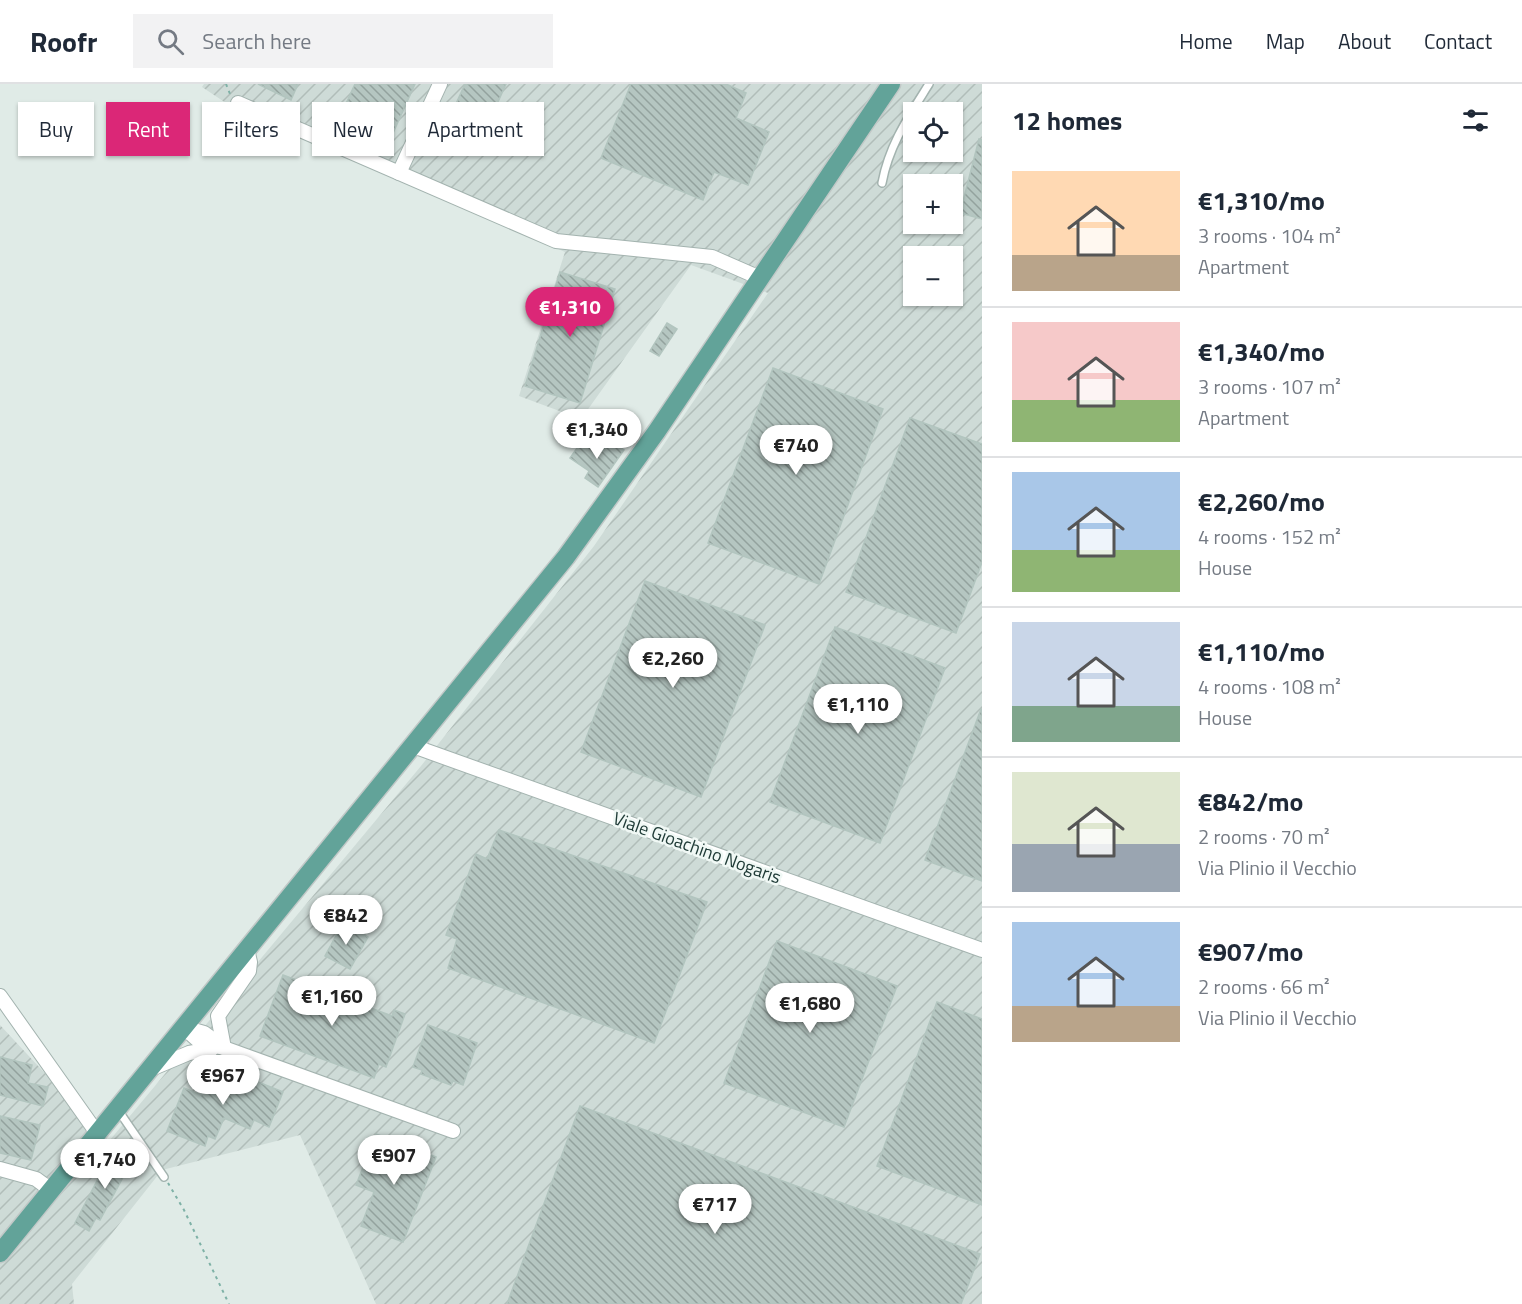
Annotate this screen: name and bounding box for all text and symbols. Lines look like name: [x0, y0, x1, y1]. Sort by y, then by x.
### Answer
search box: [133, 14, 553, 68]
text: Roofr: [30, 20, 97, 63]
text: Search here: [202, 24, 311, 58]
icon: search: [154, 25, 187, 58]
text: Home: [1179, 25, 1233, 57]
text: Map: [1266, 25, 1305, 57]
text: About: [1338, 25, 1391, 57]
text: Contact: [1424, 25, 1492, 57]
text: 12 homes: [1012, 101, 1122, 140]
chip: Buy: [18, 102, 94, 156]
chip: Rent: [106, 102, 190, 156]
chip: Filters: [202, 102, 300, 156]
chip: New: [312, 102, 394, 156]
chip: Apartment: [406, 102, 544, 156]
map controls: [903, 102, 963, 306]
button: locate: [903, 102, 963, 162]
icon: filters: [1459, 104, 1492, 137]
button: +: [903, 174, 963, 234]
text: €1,310/mo: [1198, 181, 1325, 220]
icon: home: [1060, 195, 1132, 267]
text: 3 rooms · 104 m²: [1198, 220, 1341, 251]
button: −: [903, 246, 963, 306]
text: Apartment: [1198, 251, 1289, 282]
pin: €1,310: [521, 287, 619, 338]
text: €1,310: [539, 291, 601, 322]
text: €1,340/mo: [1198, 332, 1325, 371]
icon: home: [1060, 346, 1132, 418]
text: 3 rooms · 107 m²: [1198, 371, 1341, 402]
text: Apartment: [1198, 402, 1289, 433]
pin: €1,340: [548, 409, 646, 460]
text: €1,340: [566, 413, 628, 444]
pin: €740: [760, 425, 832, 476]
text: €740: [774, 429, 818, 460]
text: €2,260/mo: [1198, 482, 1325, 521]
icon: home: [1060, 496, 1132, 568]
text: 4 rooms · 152 m²: [1198, 521, 1341, 552]
text: House: [1198, 552, 1252, 583]
text: €1,110/mo: [1198, 632, 1325, 671]
pin: €2,260: [624, 638, 722, 689]
text: €2,260: [642, 642, 704, 673]
icon: home: [1060, 646, 1132, 718]
text: 4 rooms · 108 m²: [1198, 671, 1341, 702]
pin: €1,110: [809, 684, 907, 735]
text: €1,110: [827, 688, 889, 719]
text: House: [1198, 702, 1252, 733]
text: €842/mo: [1198, 782, 1303, 821]
icon: home: [1060, 796, 1132, 868]
street label: Viale Gioachino Nogaris: [609, 805, 785, 891]
text: 2 rooms · 70 m²: [1198, 821, 1330, 852]
text: Via Plinio il Vecchio: [1198, 852, 1357, 883]
pin: €842: [310, 895, 382, 946]
text: €842: [324, 899, 368, 930]
text: €907/mo: [1198, 932, 1303, 971]
icon: home: [1060, 946, 1132, 1018]
text: 2 rooms · 66 m²: [1198, 971, 1330, 1002]
pin: €1,160: [283, 976, 381, 1027]
text: €1,160: [301, 980, 363, 1011]
pin: €1,680: [761, 983, 859, 1034]
text: €1,680: [779, 987, 841, 1018]
text: Via Plinio il Vecchio: [1198, 1002, 1357, 1033]
pin: €967: [187, 1055, 259, 1106]
text: €967: [201, 1059, 245, 1090]
pin: €907: [358, 1135, 430, 1186]
pin: €1,740: [56, 1139, 154, 1190]
text: €907: [372, 1139, 416, 1170]
text: €1,740: [74, 1143, 136, 1174]
pin: €717: [679, 1184, 751, 1235]
text: €717: [693, 1188, 737, 1219]

